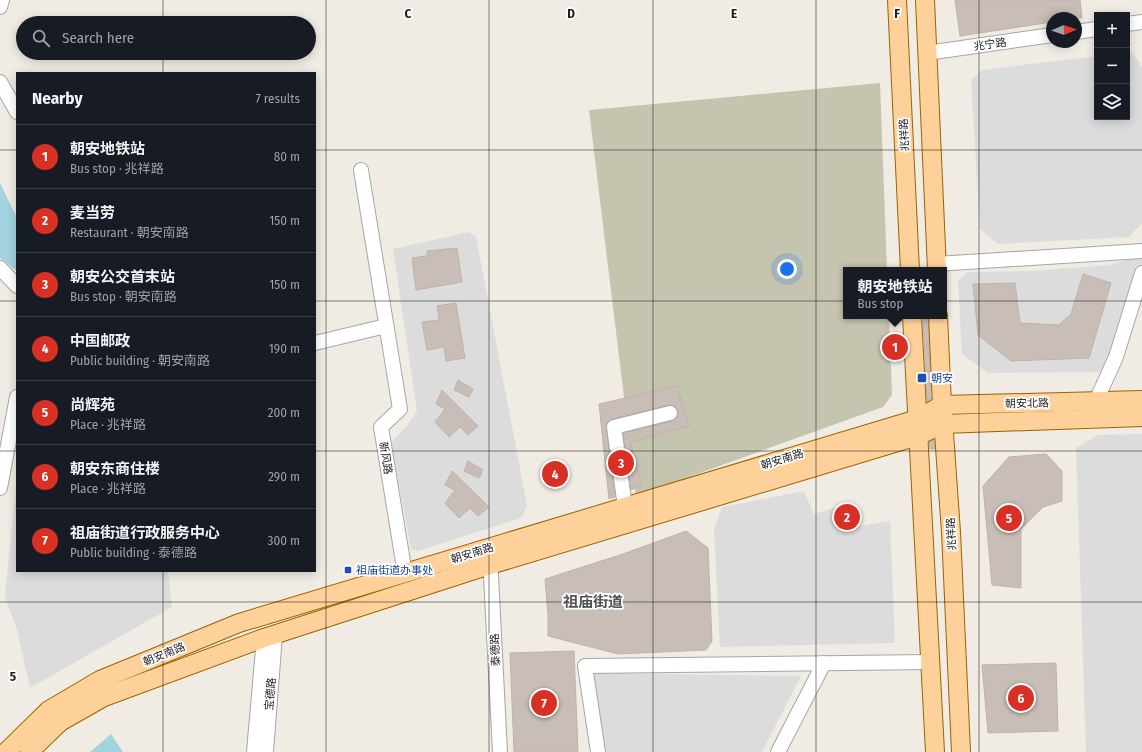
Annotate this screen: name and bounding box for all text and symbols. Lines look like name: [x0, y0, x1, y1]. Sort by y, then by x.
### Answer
text: C: [405, 6, 412, 21]
text: D: [567, 6, 575, 21]
text: E: [731, 6, 737, 21]
text: F: [894, 6, 900, 21]
north arrow: [1046, 12, 1082, 48]
map controls: [1094, 12, 1130, 120]
button: +: [1094, 12, 1130, 48]
search box: [16, 16, 316, 60]
icon: search: [30, 27, 52, 49]
text: Search here: [62, 29, 134, 47]
street label: 兆宁路: [973, 36, 1007, 53]
button: −: [1094, 48, 1130, 84]
button: layers: [1094, 84, 1130, 120]
text: Nearby: [32, 88, 83, 109]
text: 7 results: [256, 91, 300, 106]
street label: 兆祥路: [897, 118, 912, 152]
text: 朝安地铁站: [70, 140, 145, 158]
text: 1: [42, 149, 48, 164]
text: 80 m: [274, 149, 300, 164]
text: Bus stop · 兆祥路: [70, 161, 164, 176]
text: 麦当劳: [70, 204, 115, 222]
text: 2: [42, 213, 48, 228]
text: 150 m: [269, 213, 300, 228]
text: Restaurant · 朝安南路: [70, 225, 189, 240]
your location: [777, 259, 797, 279]
popup: [843, 267, 947, 319]
text: 朝安公交首末站: [70, 268, 175, 286]
text: 3: [42, 277, 48, 292]
text: 150 m: [269, 277, 300, 292]
text: 朝安地铁站: [857, 278, 933, 296]
text: Bus stop · 朝安南路: [70, 289, 177, 304]
text: Bus stop: [857, 296, 903, 311]
text: 中国邮政: [70, 332, 130, 350]
pin: 1: [882, 332, 908, 362]
text: 4: [42, 341, 48, 356]
text: 190 m: [269, 341, 300, 356]
text: Public building · 朝安南路: [70, 353, 210, 368]
marker: 朝安: [916, 372, 928, 384]
place label: 朝安: [931, 372, 953, 385]
text: 尚辉苑: [70, 396, 115, 414]
street label: 朝安北路: [1005, 397, 1049, 410]
text: 5: [42, 405, 48, 420]
text: 200 m: [268, 405, 300, 420]
text: Place · 兆祥路: [70, 417, 146, 432]
street label: 新风路: [377, 441, 395, 475]
street label: 朝安南路: [759, 447, 805, 472]
pin: 3: [608, 448, 634, 478]
pin: 4: [542, 459, 568, 489]
text: 朝安东商住楼: [70, 460, 160, 478]
text: 6: [42, 469, 48, 484]
text: 290 m: [268, 469, 300, 484]
text: Place · 兆祥路: [70, 481, 146, 496]
pin: 2: [834, 502, 860, 532]
pin: 5: [996, 503, 1022, 533]
street label: 兆祥路: [944, 517, 959, 551]
text: 祖庙街道行政服务中心: [70, 524, 220, 542]
text: 7: [42, 533, 48, 548]
text: 300 m: [268, 533, 300, 548]
street label: 朝安南路: [449, 541, 495, 566]
text: Public building · 泰德路: [70, 545, 197, 560]
place label: 祖庙街道办事处: [356, 564, 433, 577]
marker: 祖庙街道办事处: [343, 565, 353, 575]
district label: 祖庙街道: [563, 593, 623, 611]
street label: 泰德路: [488, 633, 503, 667]
street label: 朝安南路: [141, 640, 187, 669]
text: 5: [10, 669, 16, 684]
street label: 宝德路: [263, 677, 278, 711]
pin: 6: [1008, 683, 1034, 713]
pin: 7: [531, 688, 557, 718]

